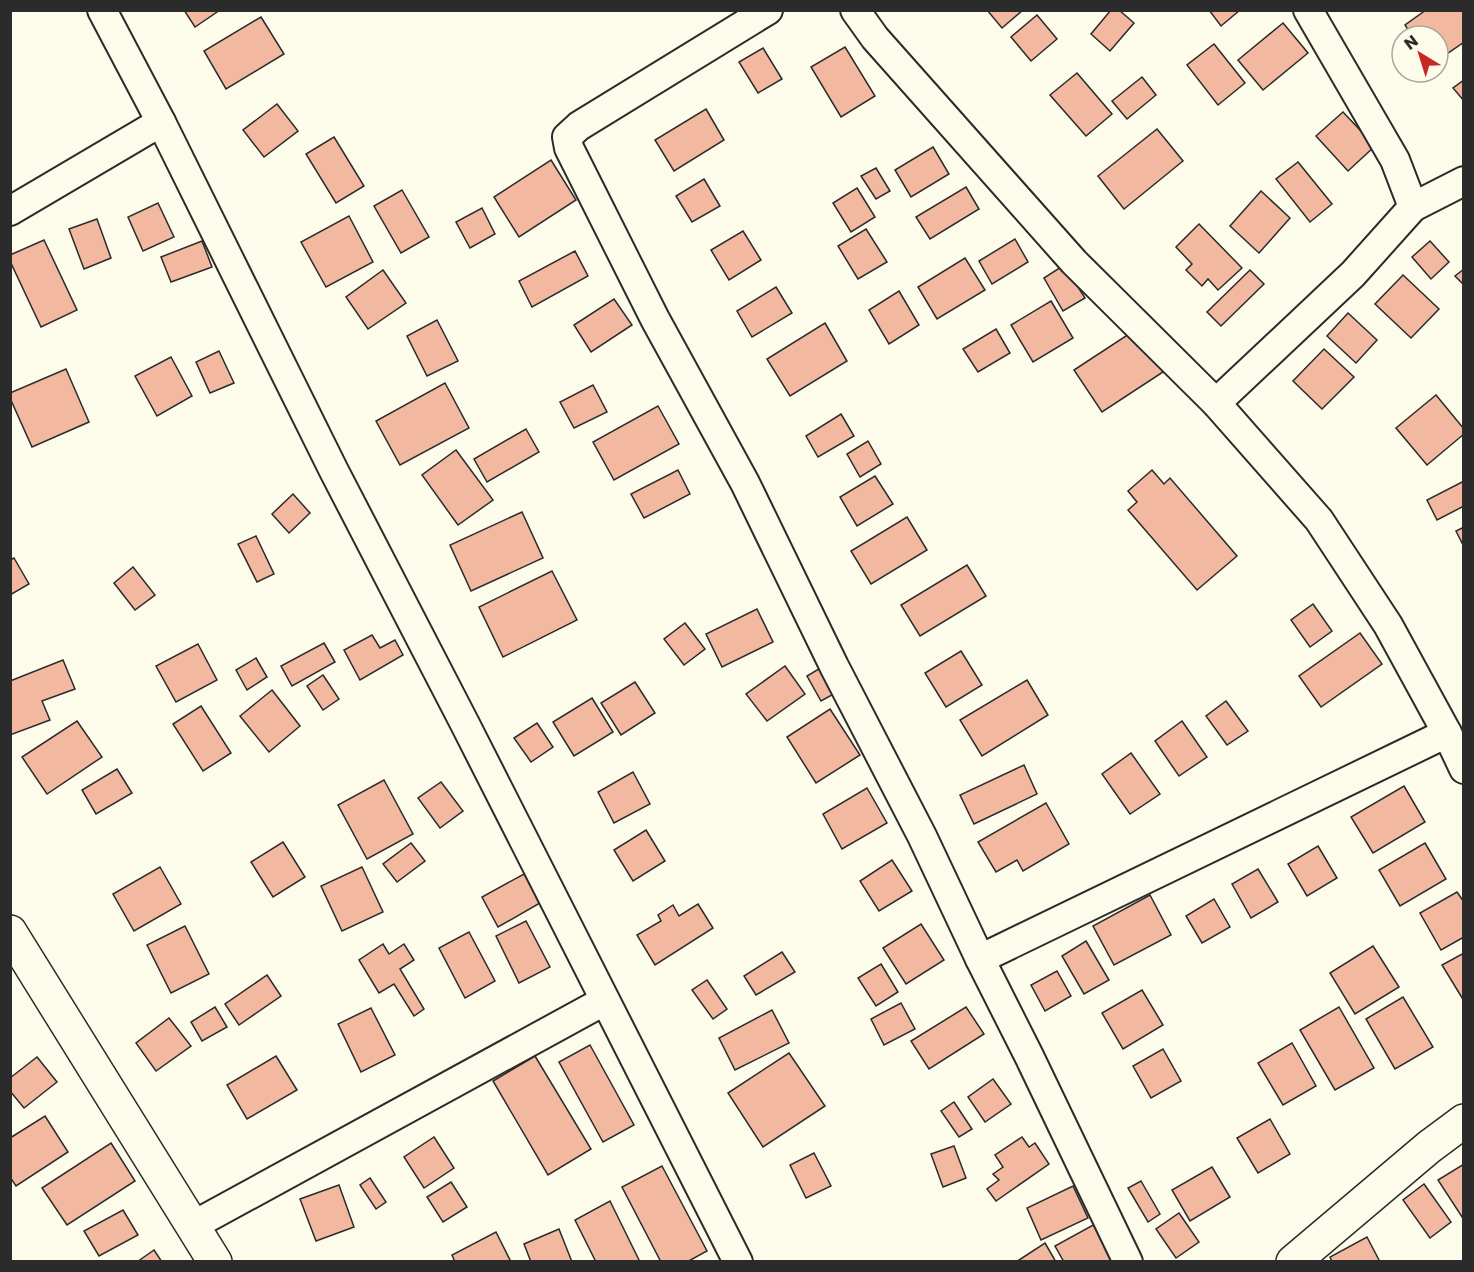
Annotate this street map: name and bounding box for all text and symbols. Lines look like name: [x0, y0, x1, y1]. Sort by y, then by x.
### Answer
north arrow: [1390, 24, 1450, 84]
text: N: [1399, 30, 1423, 55]

